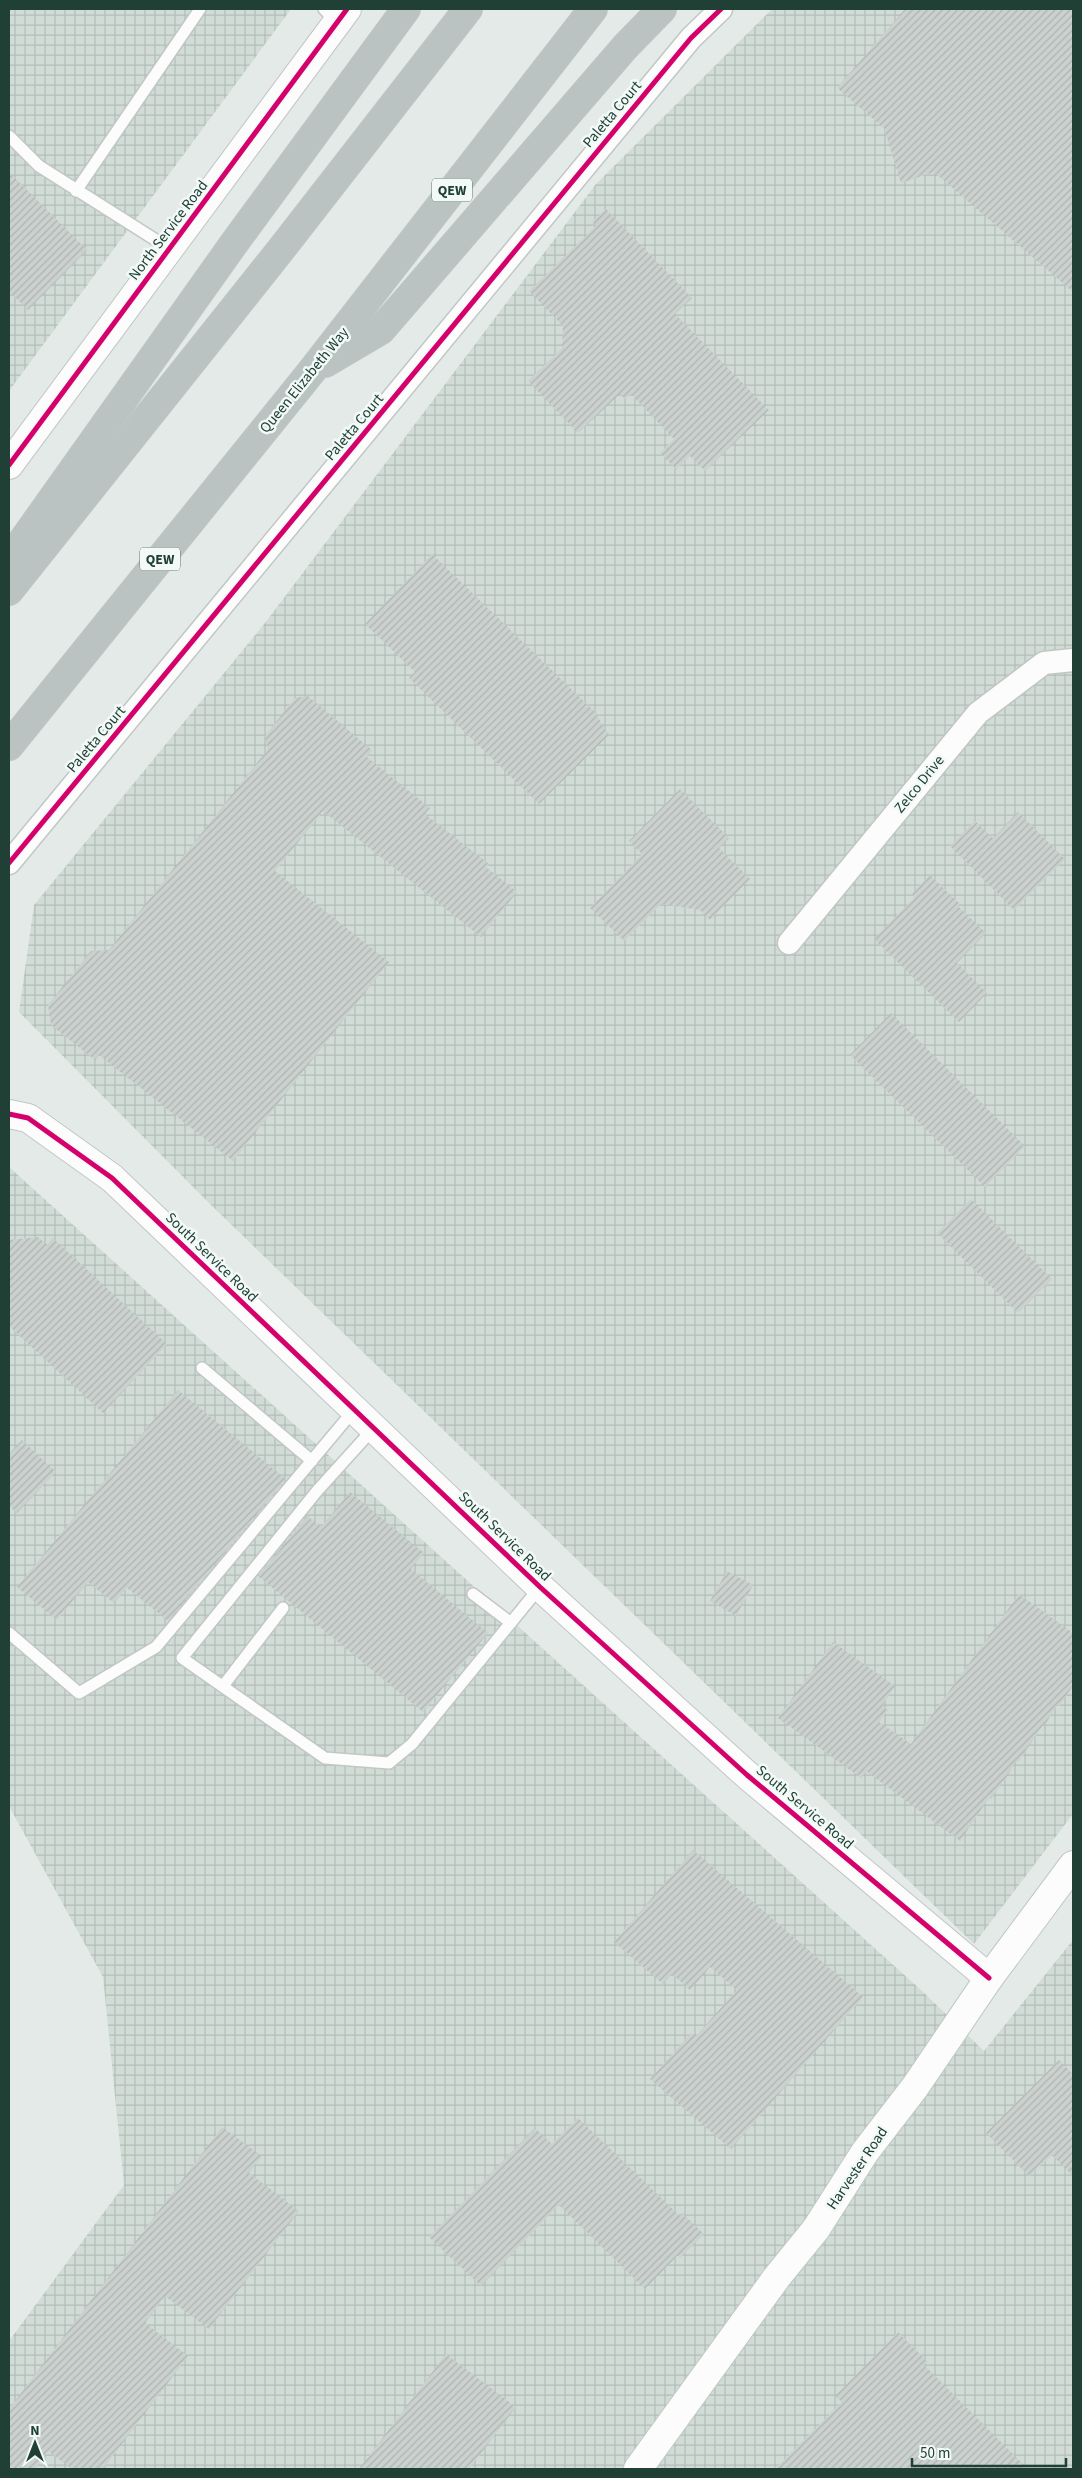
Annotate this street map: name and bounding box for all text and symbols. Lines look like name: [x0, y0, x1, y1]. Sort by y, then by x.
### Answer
street label: Paletta Court: [578, 76, 647, 152]
street label: North Service Road: [124, 176, 213, 285]
road number: QEW: [432, 178, 472, 202]
street label: Queen Elizabeth Way: [255, 323, 354, 438]
street label: Paletta Court: [320, 389, 389, 465]
road number: QEW: [140, 548, 180, 570]
street label: Paletta Court: [62, 701, 131, 777]
street label: Zelco Drive: [889, 751, 949, 818]
street label: South Service Road: [161, 1208, 263, 1307]
street label: South Service Road: [454, 1487, 556, 1586]
street label: South Service Road: [751, 1760, 858, 1854]
street label: Harvester Road: [822, 2123, 893, 2214]
north arrow: [10, 2418, 60, 2468]
text: N: [30, 2421, 40, 2441]
scale bar: [912, 2436, 1066, 2468]
text: 50 m: [920, 2443, 950, 2464]

